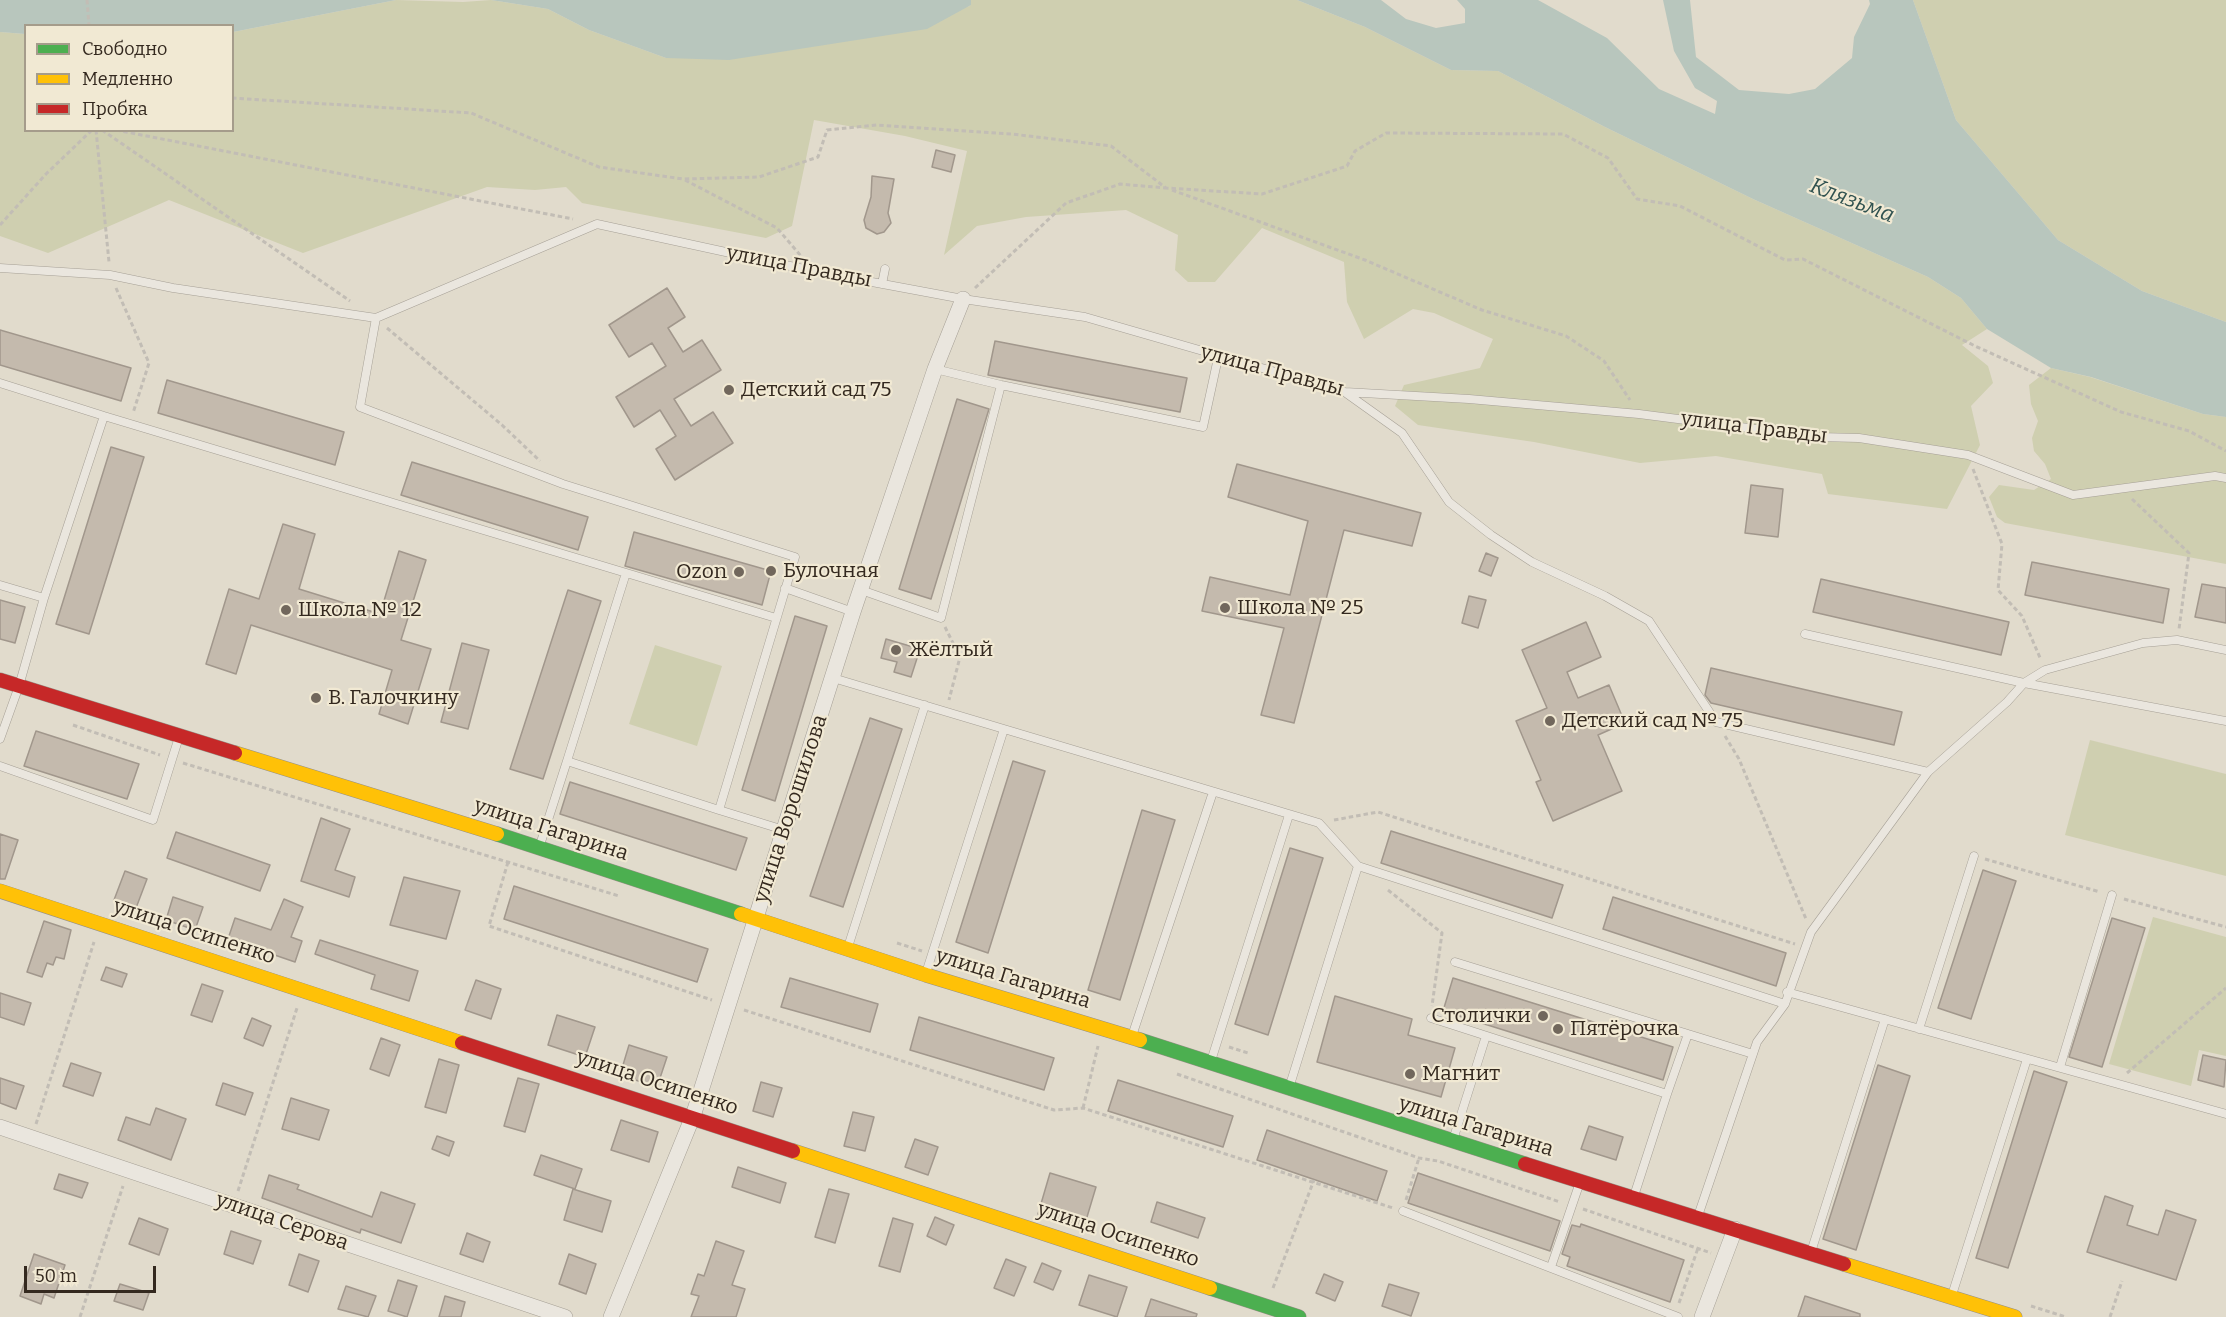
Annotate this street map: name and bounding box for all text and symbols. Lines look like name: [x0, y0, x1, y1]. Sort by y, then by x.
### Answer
legend: [24, 24, 234, 132]
text: Свободно: [82, 38, 167, 60]
text: Медленно: [82, 68, 173, 90]
text: Пробка: [82, 98, 148, 120]
water label: Клязьма: [1806, 173, 1898, 229]
street label: улица Правды: [724, 241, 874, 293]
street label: улица Правды: [1198, 340, 1346, 402]
place label: Детский сад 75: [741, 377, 892, 403]
marker: Детский сад 75: [722, 383, 736, 397]
street label: улица Правды: [1679, 407, 1829, 449]
place label: Булочная: [783, 558, 879, 584]
place label: Ozon: [676, 559, 727, 585]
marker: Булочная: [764, 564, 778, 578]
marker: Ozon: [732, 565, 746, 579]
place label: Школа № 25: [1237, 595, 1363, 621]
place label: Школа № 12: [298, 597, 422, 623]
marker: Школа № 25: [1218, 601, 1232, 615]
marker: Школа № 12: [279, 603, 293, 617]
place label: Жёлтый: [908, 637, 993, 663]
marker: Жёлтый: [889, 643, 903, 657]
place label: В. Галочкину: [328, 685, 458, 711]
marker: В. Галочкину: [309, 691, 323, 705]
place label: Детский сад № 75: [1562, 708, 1743, 734]
street label: улица Ворошилова: [749, 712, 833, 906]
marker: Детский сад № 75: [1543, 714, 1557, 728]
street label: улица Гагарина: [471, 793, 631, 867]
street label: улица Осипенко: [110, 894, 278, 970]
street label: улица Гагарина: [932, 943, 1094, 1015]
place label: Столички: [1431, 1003, 1531, 1029]
marker: Столички: [1536, 1009, 1550, 1023]
place label: Пятёрочка: [1570, 1016, 1679, 1042]
marker: Пятёрочка: [1551, 1022, 1565, 1036]
street label: улица Осипенко: [573, 1045, 741, 1121]
place label: Магнит: [1422, 1061, 1500, 1087]
marker: Магнит: [1403, 1067, 1417, 1081]
street label: улица Гагарина: [1395, 1091, 1557, 1163]
street label: улица Серова: [212, 1188, 352, 1256]
street label: улица Осипенко: [1034, 1197, 1202, 1273]
scale bar: [27, 1254, 159, 1292]
text: 50 m: [35, 1265, 77, 1287]

